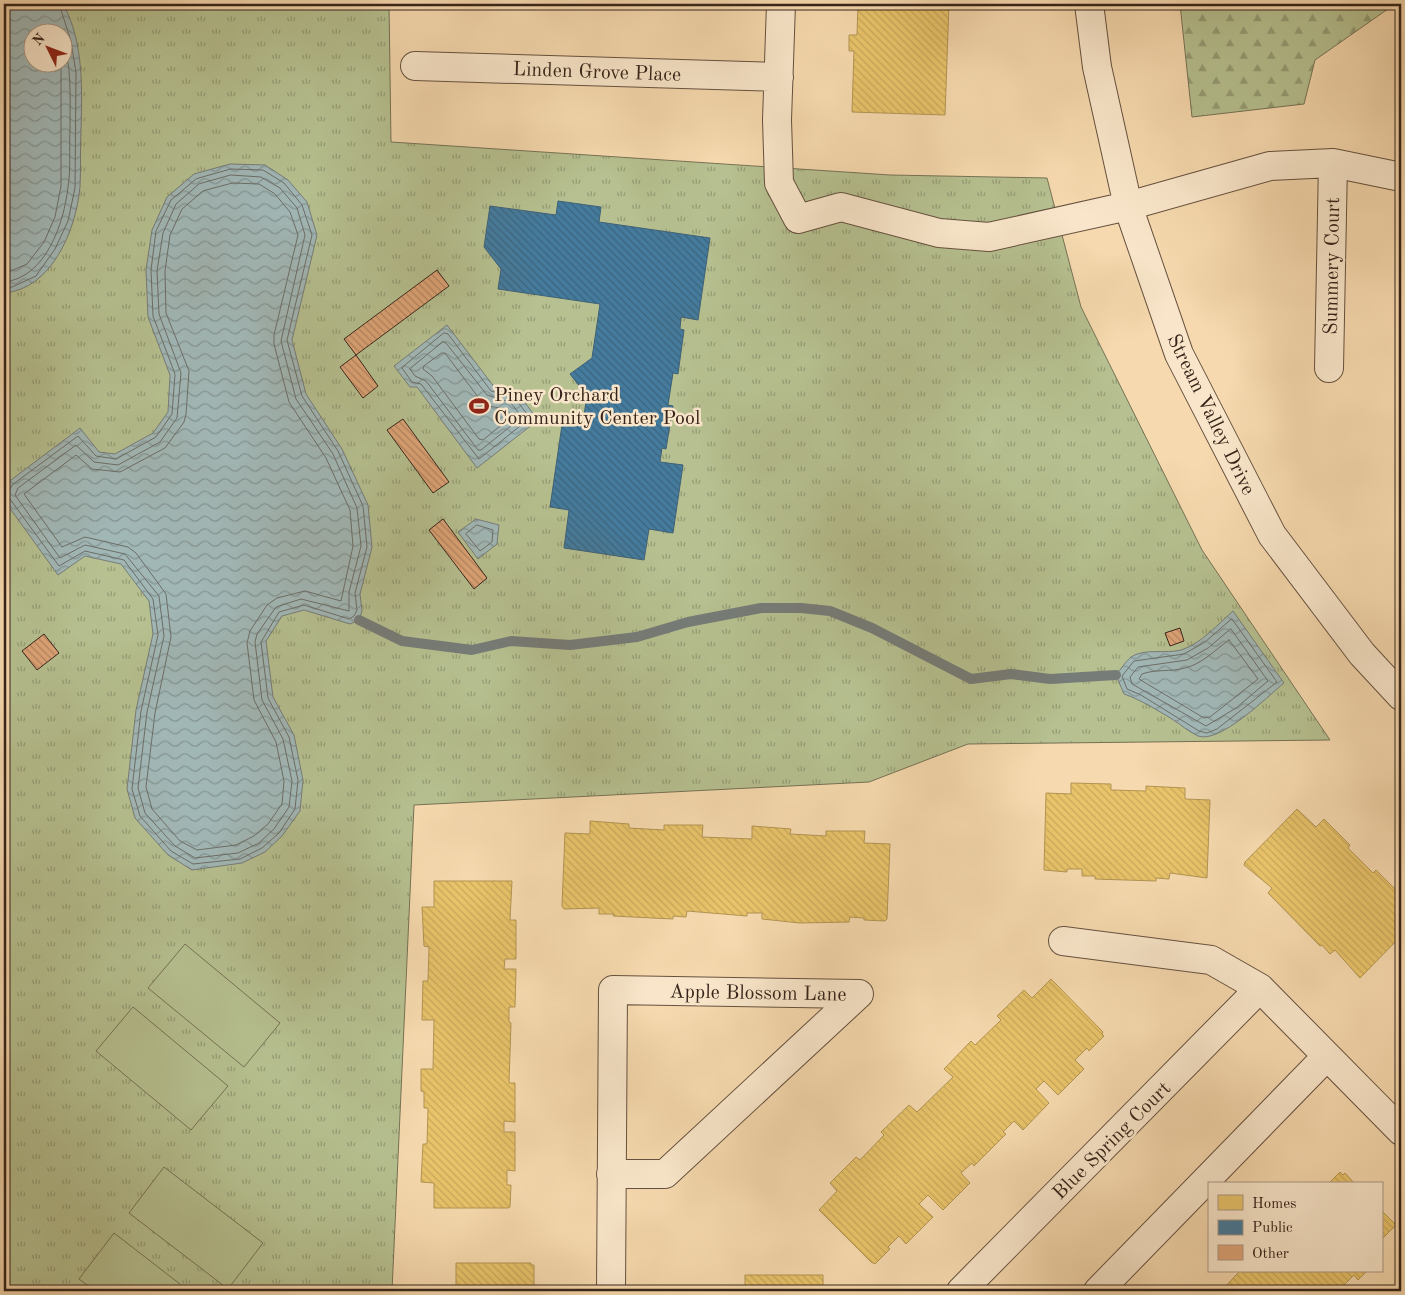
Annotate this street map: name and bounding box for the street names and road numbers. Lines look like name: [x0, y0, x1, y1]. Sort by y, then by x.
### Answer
street label: Linden Grove Place: [512, 60, 682, 86]
street label: Summery Court: [1322, 197, 1344, 335]
street label: Stream Valley Drive: [1163, 331, 1258, 498]
street label: Apple Blossom Lane: [669, 982, 847, 1006]
street label: Blue Spring Court: [1050, 1079, 1175, 1204]

